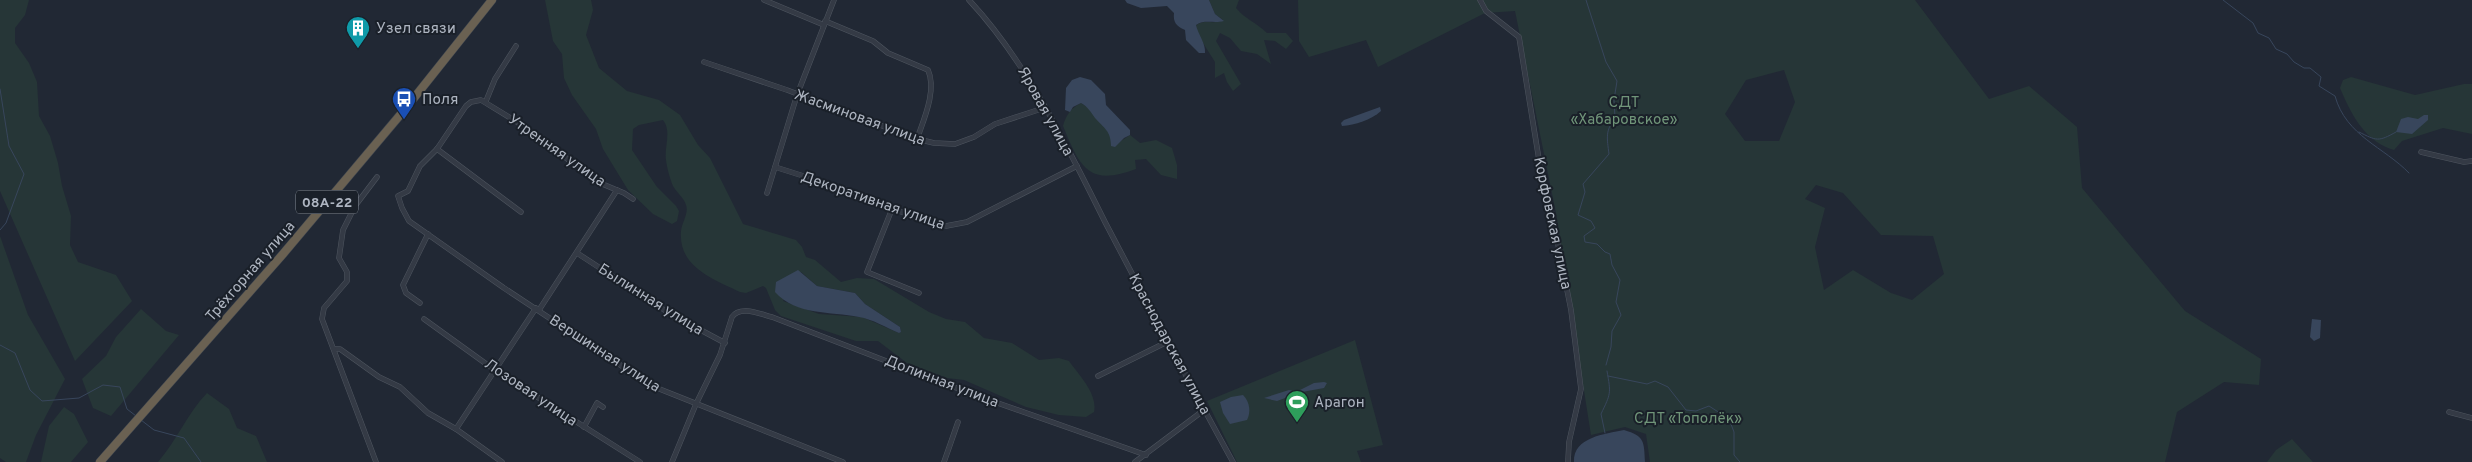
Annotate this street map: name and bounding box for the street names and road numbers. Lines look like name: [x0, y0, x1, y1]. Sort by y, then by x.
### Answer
street label: Яровая улица: [1012, 64, 1077, 160]
street label: Жасминовая улица: [792, 86, 927, 151]
street label: Утренняя улица: [504, 111, 609, 192]
street label: Корфовская улица: [1528, 155, 1575, 291]
street label: Декоративная улица: [798, 168, 947, 235]
road number: 08А-22: [296, 190, 358, 213]
street label: Трёхгорная улица: [202, 218, 300, 326]
street label: Былинная улица: [594, 260, 706, 340]
street label: Краснодарская улица: [1123, 271, 1214, 419]
street label: Вершинная улица: [545, 311, 663, 397]
street label: Долинная улица: [882, 352, 1001, 413]
street label: Лозовая улица: [480, 355, 580, 431]

